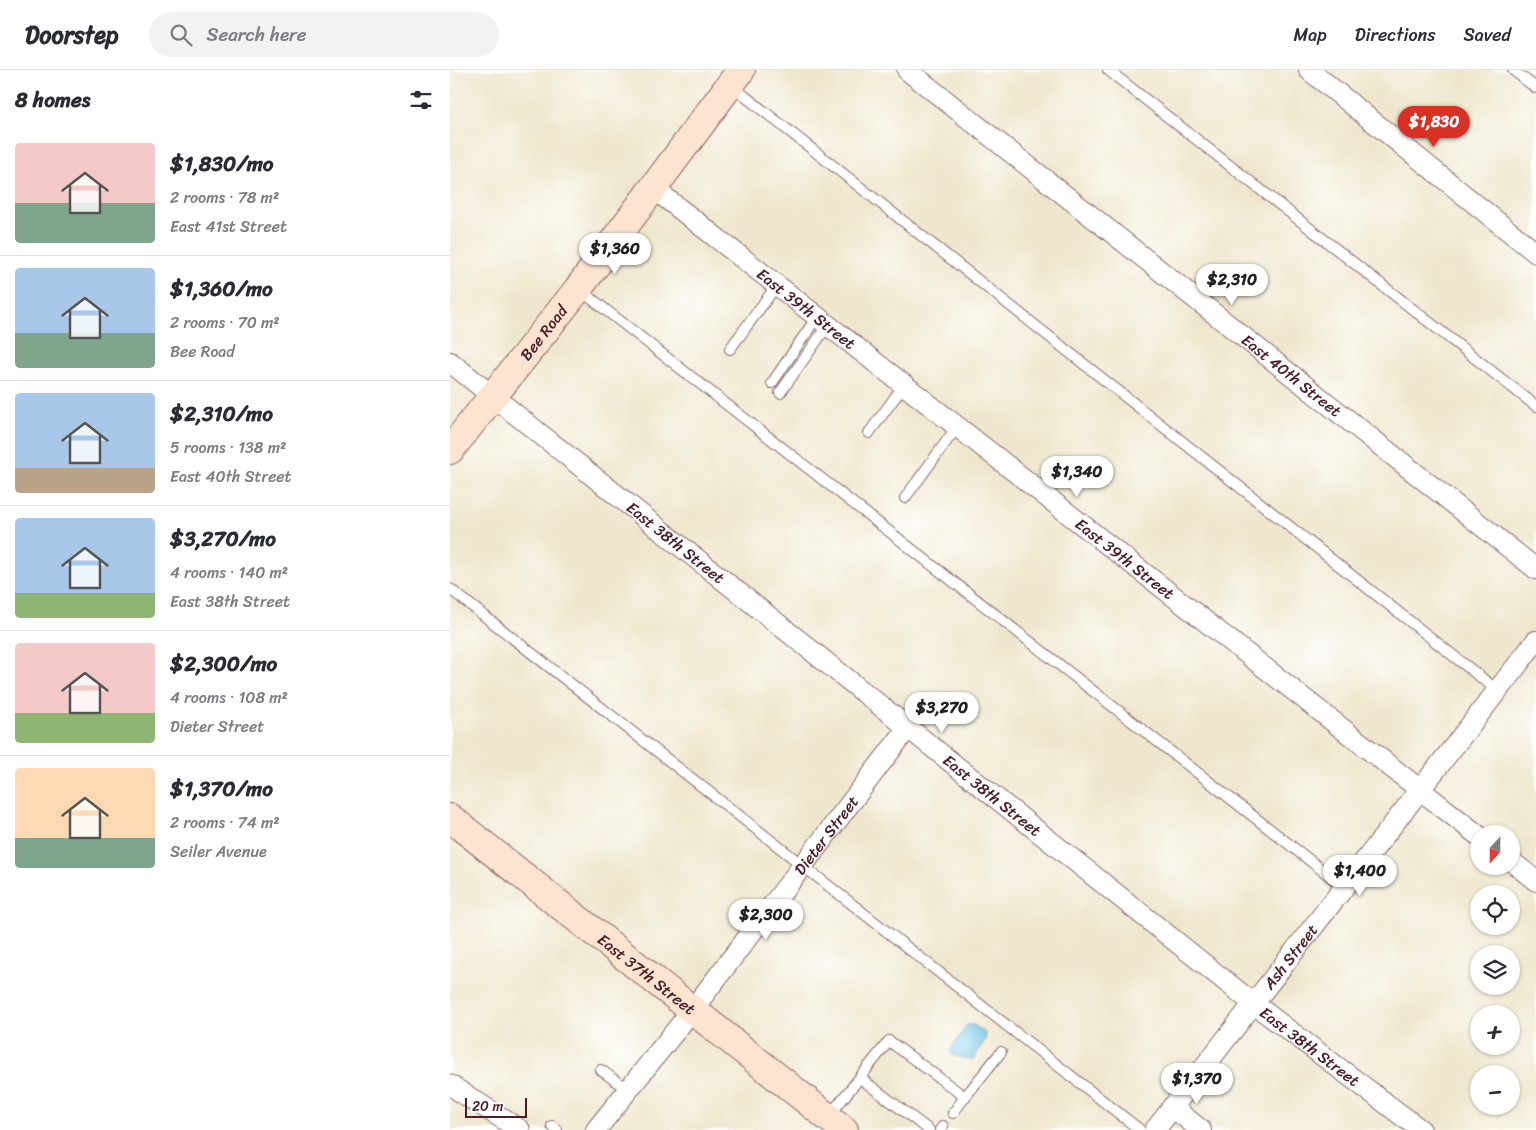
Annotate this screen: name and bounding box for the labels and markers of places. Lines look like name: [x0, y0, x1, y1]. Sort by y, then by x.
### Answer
pin: $1,830: [1393, 106, 1475, 148]
pin: $1,360: [574, 232, 656, 275]
pin: $2,310: [1191, 264, 1273, 306]
pin: $1,340: [1036, 456, 1118, 498]
pin: $3,270: [901, 692, 983, 734]
pin: $1,400: [1319, 854, 1401, 897]
pin: $2,300: [725, 898, 807, 941]
pin: $1,370: [1156, 1062, 1238, 1105]

